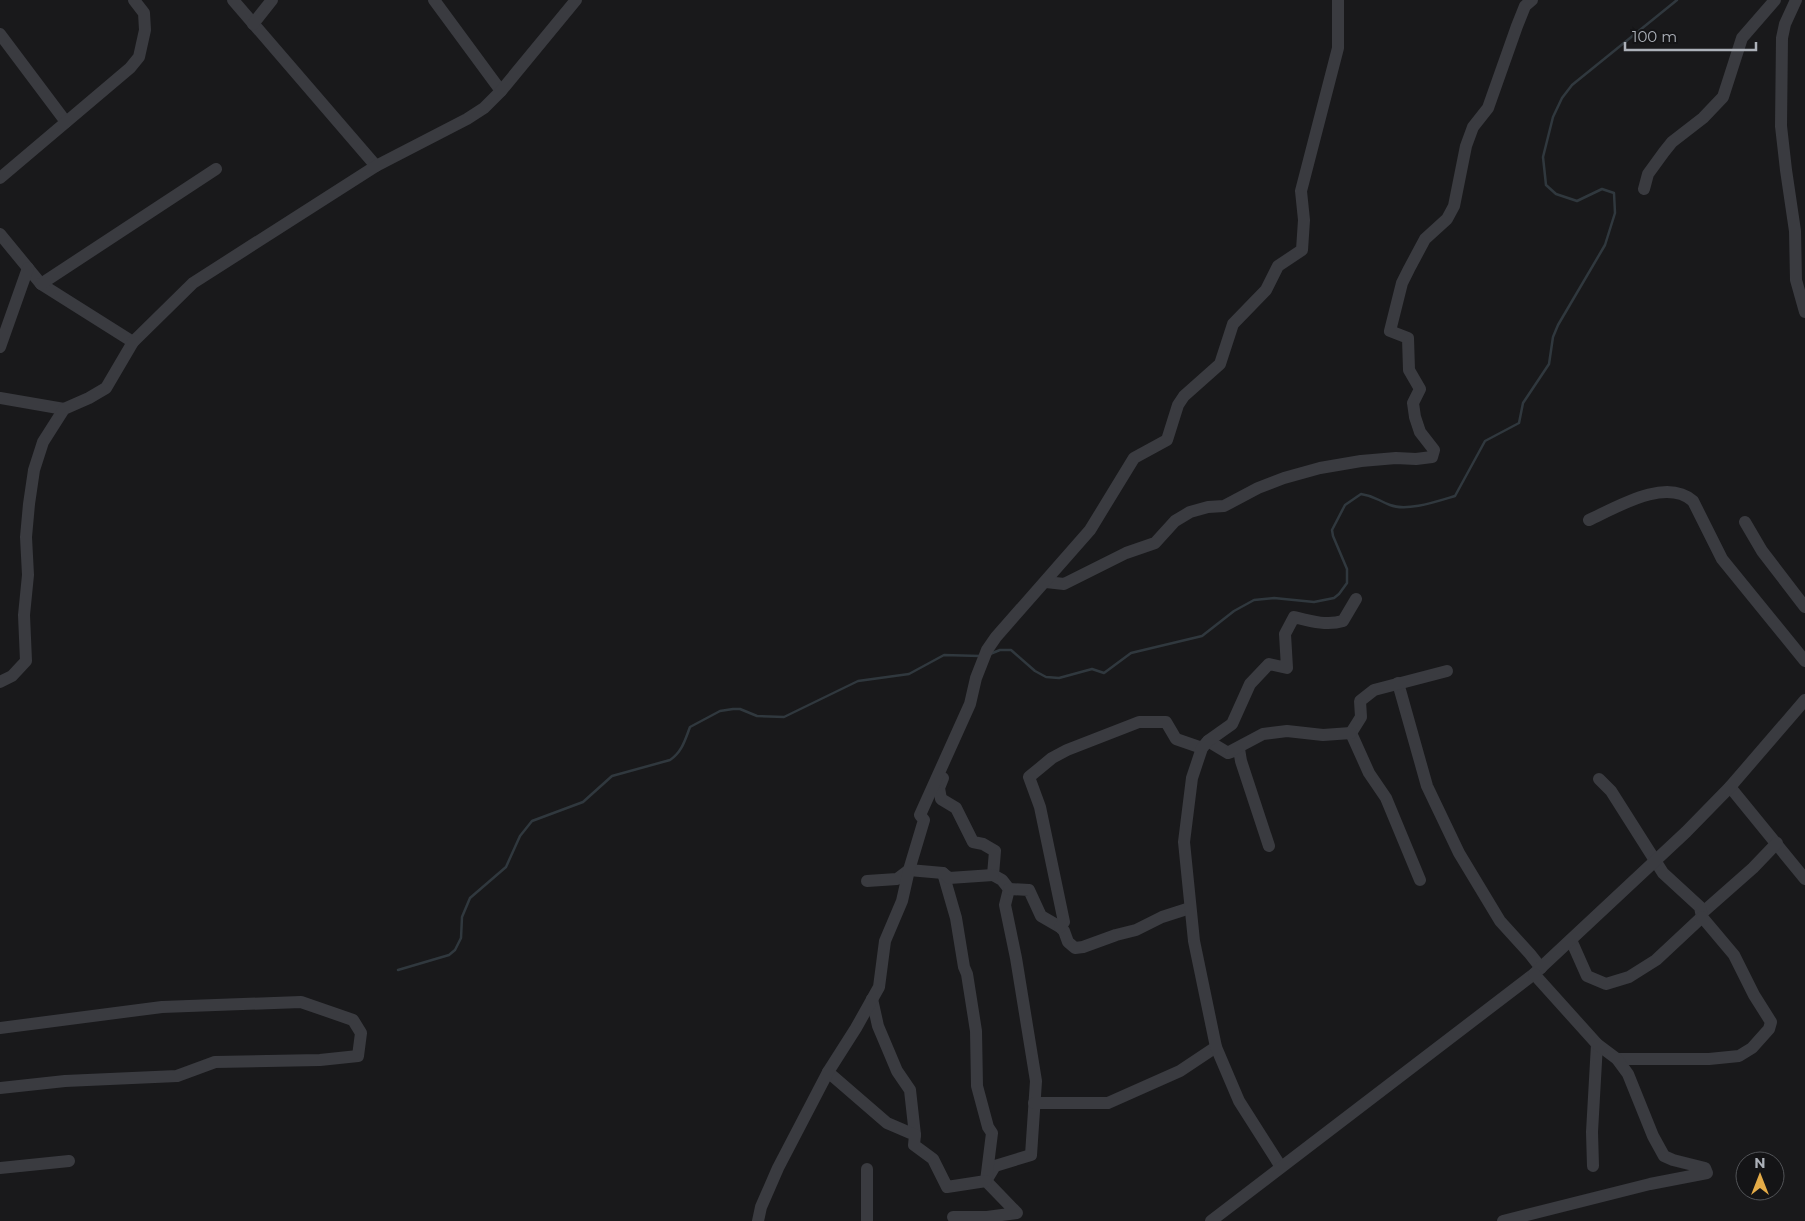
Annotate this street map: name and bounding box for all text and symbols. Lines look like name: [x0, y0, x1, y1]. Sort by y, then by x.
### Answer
scale bar: [1625, 20, 1756, 52]
text: 100 m: [1632, 27, 1677, 46]
north arrow: [1735, 1151, 1785, 1201]
text: N: [1754, 1154, 1766, 1172]

